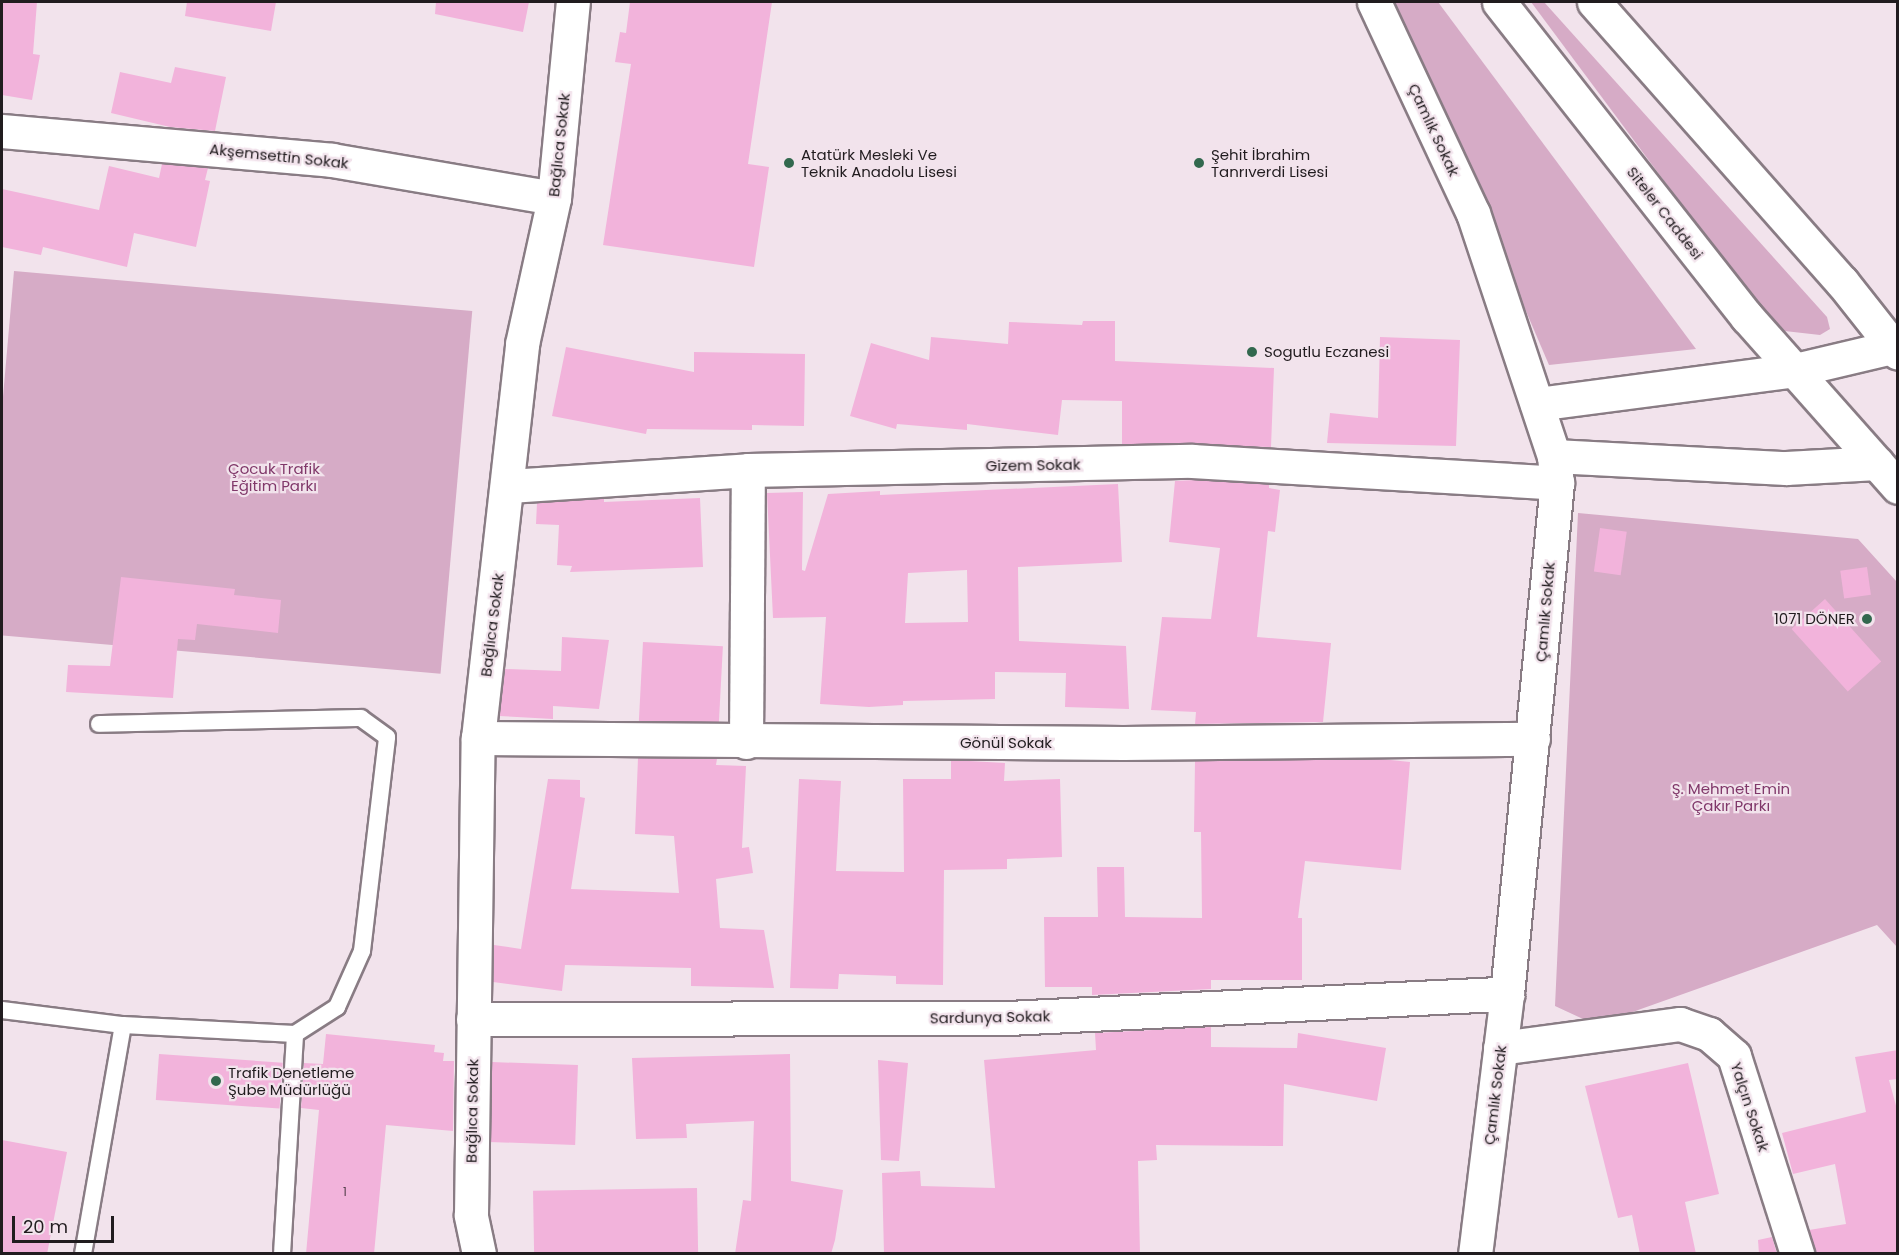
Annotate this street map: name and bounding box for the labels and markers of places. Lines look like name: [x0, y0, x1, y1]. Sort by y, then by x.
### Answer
place label: Atatürk Mesleki Ve Teknik Anadolu Lisesi: [801, 145, 957, 180]
place label: Şehit İbrahim Tanrıverdi Lisesi: [1211, 145, 1328, 180]
marker: Atatürk Mesleki Ve Teknik Anadolu Lisesi: [782, 156, 796, 170]
marker: Şehit İbrahim Tanrıverdi Lisesi: [1192, 156, 1206, 170]
place label: Sogutlu Eczanesi: [1264, 343, 1389, 361]
marker: Sogutlu Eczanesi: [1245, 345, 1259, 359]
place label: 1071 DÖNER: [1774, 610, 1855, 628]
marker: 1071 DÖNER: [1860, 612, 1874, 626]
place label: Trafik Denetleme Şube Müdürlüğü: [228, 1063, 354, 1098]
marker: Trafik Denetleme Şube Müdürlüğü: [209, 1074, 223, 1088]

